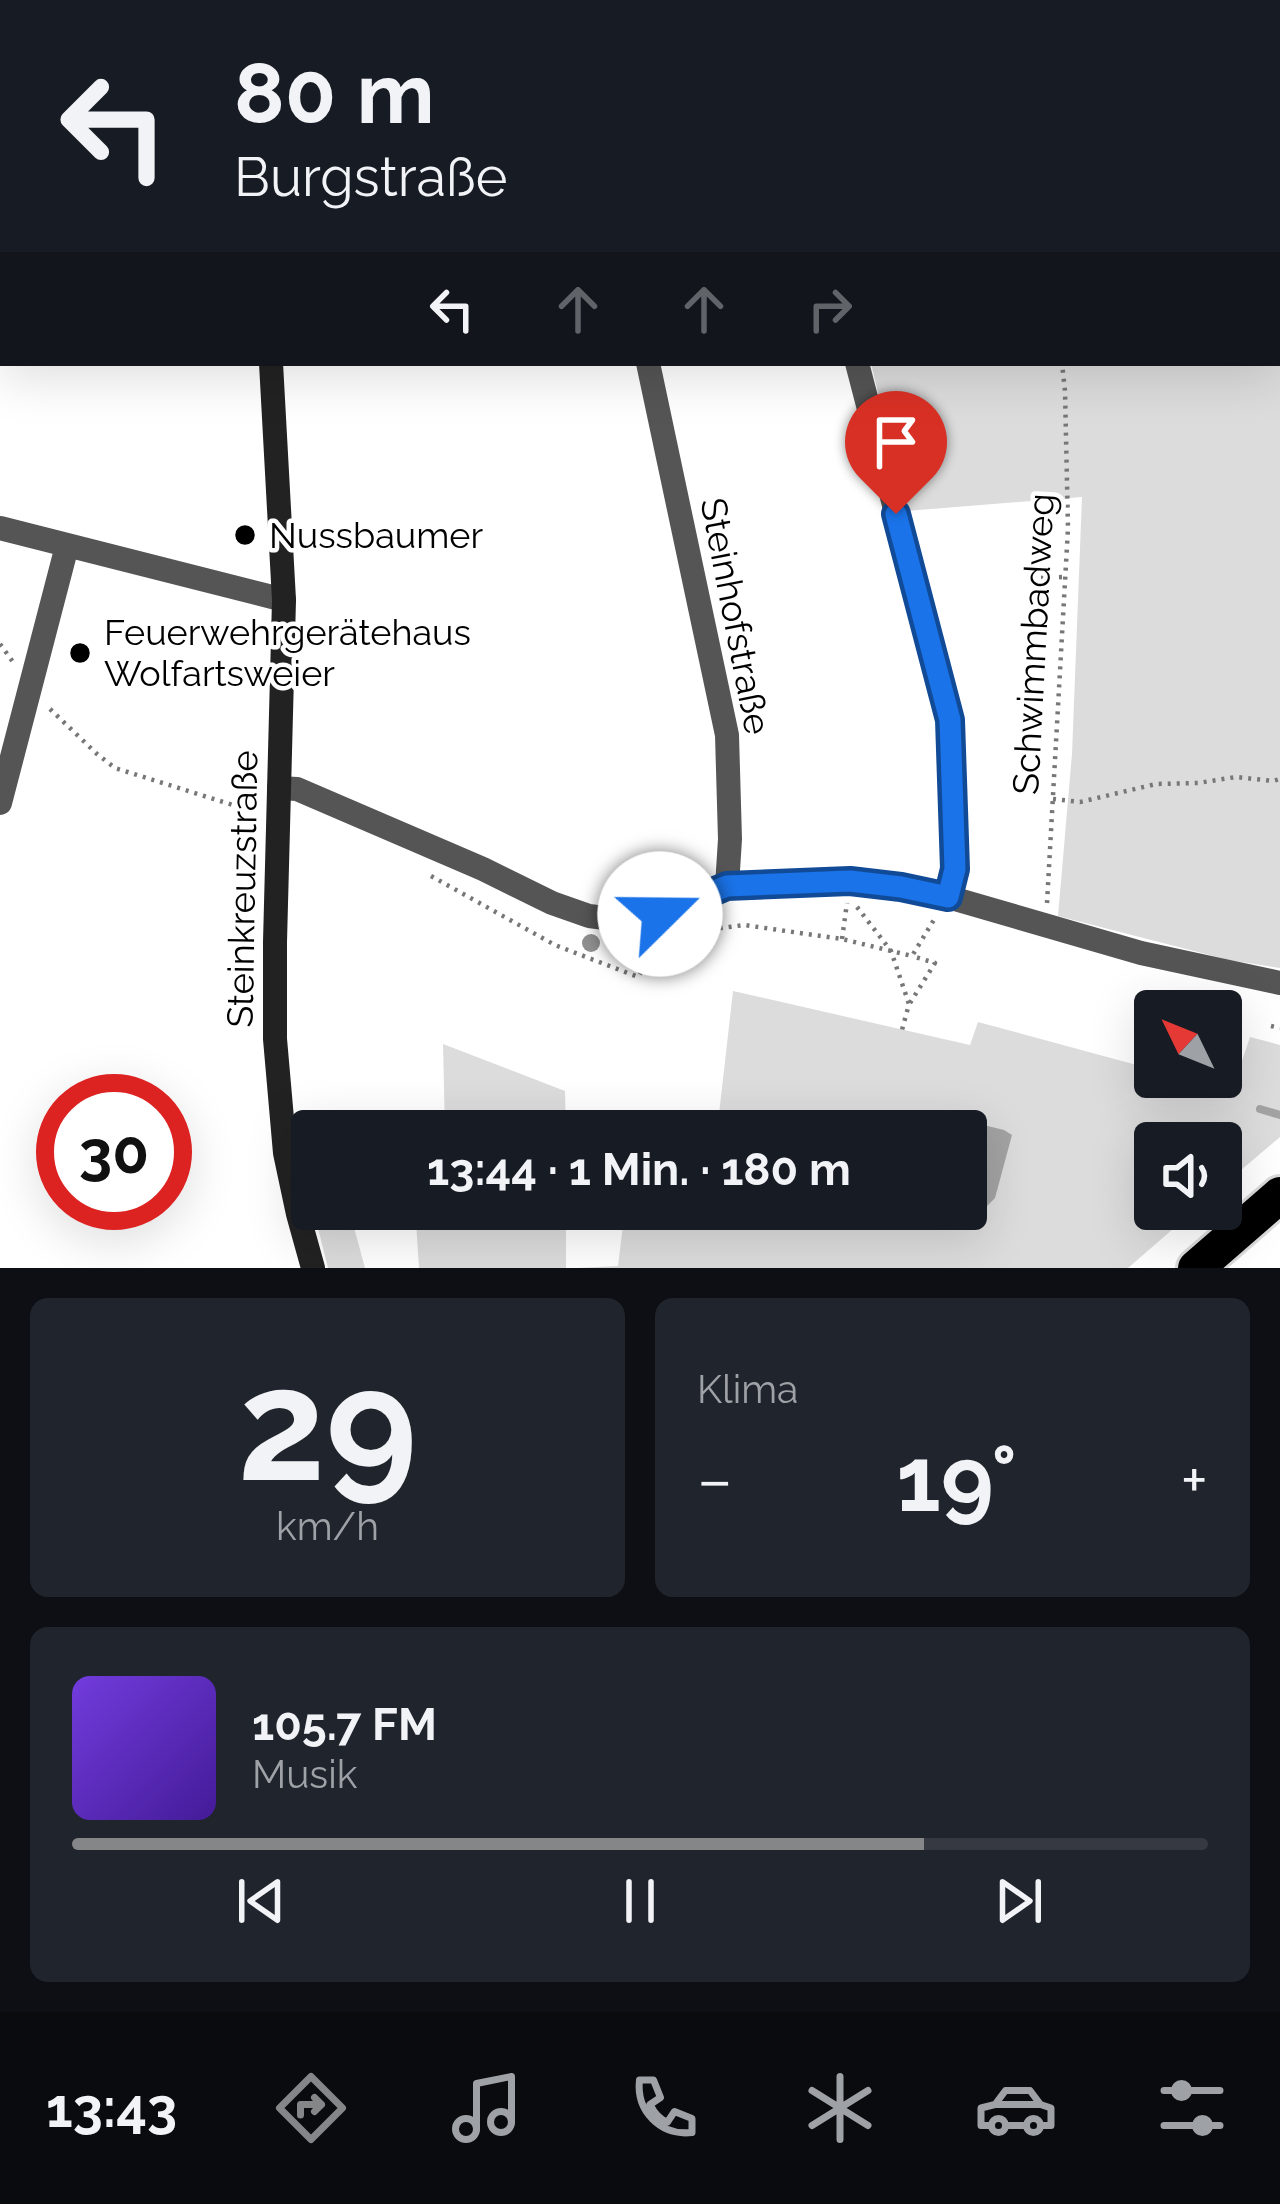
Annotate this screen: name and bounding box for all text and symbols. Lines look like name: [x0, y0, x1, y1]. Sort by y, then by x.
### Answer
text: 80 m: [234, 44, 435, 143]
icon: left: [36, 48, 192, 204]
text: Burgstraße: [234, 145, 508, 209]
icon: left: [419, 276, 485, 342]
icon: ahead: [545, 276, 611, 342]
icon: ahead: [671, 276, 737, 342]
icon: right: [797, 276, 863, 342]
pin: [845, 391, 947, 514]
icon: arrive: [863, 409, 929, 475]
street label: Schwimmbadweg: [1004, 492, 1062, 796]
street label: Steinhofstraße: [693, 494, 779, 738]
place label: Nussbaumer: [269, 514, 483, 556]
marker: Nussbaumer: [232, 522, 258, 548]
place label: Feuerwehrgerätehaus Wolfartsweier: [104, 611, 471, 694]
marker: Feuerwehrgerätehaus Wolfartsweier: [67, 640, 93, 666]
street label: Steinkreuzstraße: [219, 750, 265, 1028]
position arrow: [597, 851, 723, 977]
north arrow: [1134, 990, 1242, 1098]
map controls: [1134, 990, 1242, 1230]
speed limit sign: 30: [36, 1074, 192, 1230]
button: sound: [1134, 1122, 1242, 1230]
text: 13:44 · 1 Min. · 180 m: [427, 1143, 851, 1196]
text: 29: [238, 1333, 417, 1517]
text: Klima: [697, 1366, 798, 1412]
text: 19°: [896, 1426, 1017, 1532]
text: −: [697, 1441, 733, 1518]
text: +: [1181, 1441, 1208, 1518]
text: km/h: [276, 1503, 379, 1549]
text: 105.7 FM: [252, 1698, 437, 1751]
text: Musik: [252, 1751, 357, 1797]
icon: previous: [228, 1868, 294, 1934]
icon: pause: [607, 1868, 673, 1934]
icon: next: [986, 1868, 1052, 1934]
icon: directions: [269, 2066, 353, 2150]
icon: music: [445, 2066, 529, 2150]
icon: phone: [622, 2066, 706, 2150]
icon: climate: [798, 2066, 882, 2150]
icon: car: [974, 2066, 1058, 2150]
icon: filters: [1150, 2066, 1234, 2150]
text: 13:43: [46, 2076, 177, 2140]

